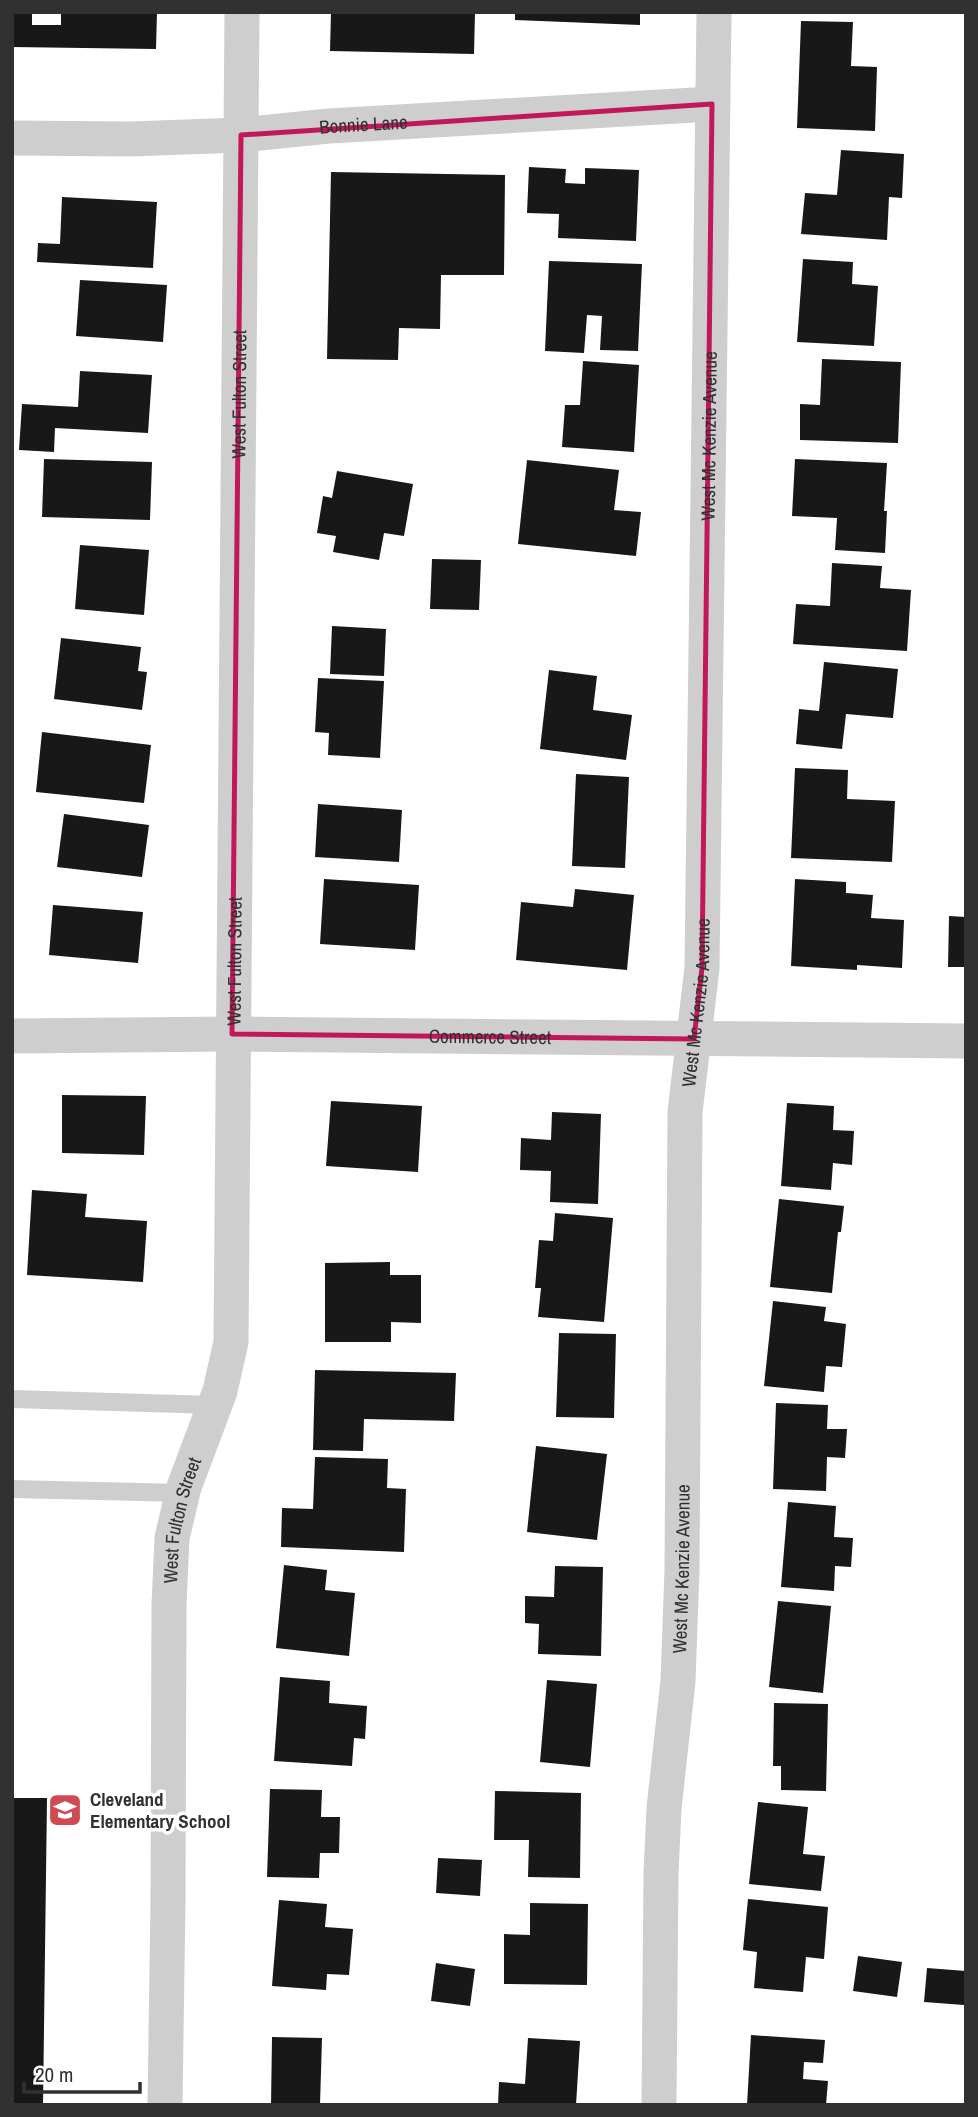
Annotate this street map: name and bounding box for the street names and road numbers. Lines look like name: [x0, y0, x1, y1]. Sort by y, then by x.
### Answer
street label: Bonnie Lane: [318, 109, 408, 140]
street label: West Fulton Street: [225, 329, 252, 459]
street label: West Mc Kenzie Avenue: [695, 351, 723, 521]
street label: West Fulton Street: [221, 896, 248, 1026]
street label: West Mc Kenzie Avenue: [675, 918, 716, 1088]
street label: Commerce Street: [429, 1023, 552, 1050]
street label: West Fulton Street: [157, 1453, 207, 1584]
street label: West Mc Kenzie Avenue: [666, 1484, 696, 1654]

